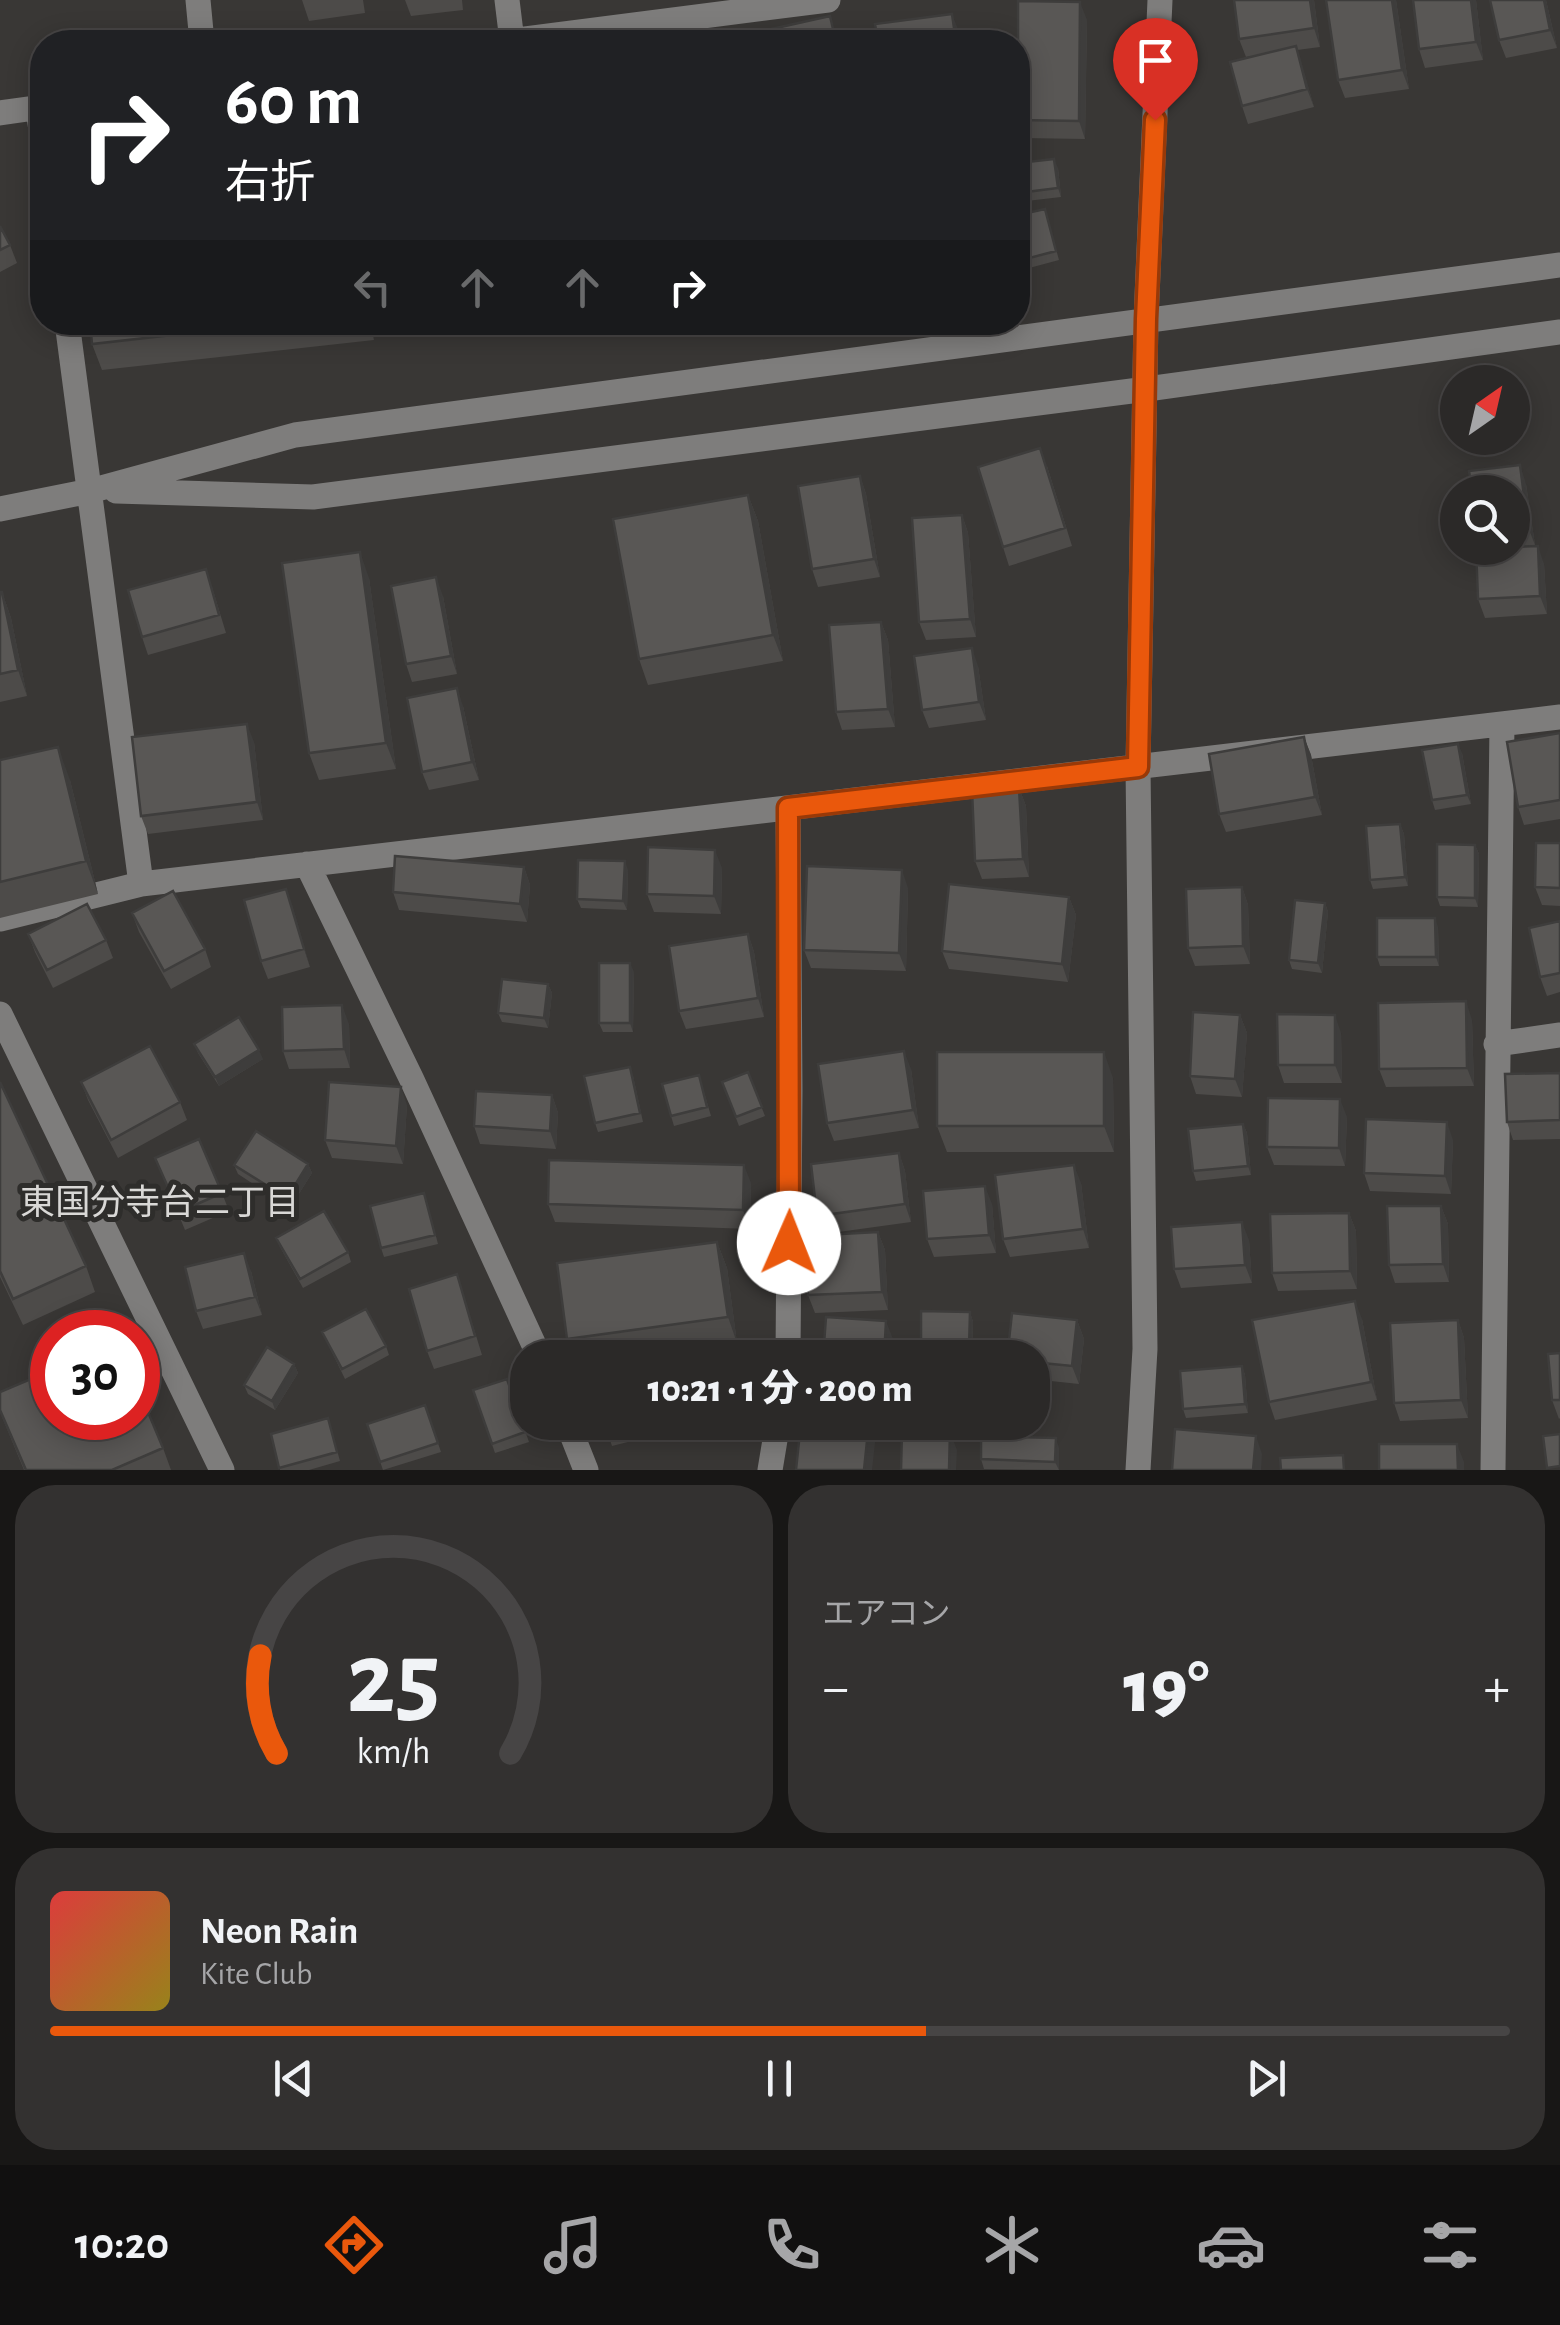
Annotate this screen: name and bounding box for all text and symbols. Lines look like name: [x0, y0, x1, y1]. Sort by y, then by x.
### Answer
pin: [1113, 18, 1198, 121]
icon: arrive: [1128, 33, 1183, 88]
text: 60 m: [225, 67, 362, 137]
icon: right: [60, 70, 190, 200]
text: 右折: [225, 161, 315, 206]
icon: left: [345, 260, 400, 315]
icon: ahead: [450, 260, 505, 315]
icon: ahead: [555, 260, 610, 315]
icon: right: [660, 260, 715, 315]
north arrow: [1440, 365, 1530, 455]
map controls: [1440, 365, 1530, 565]
button: search: [1440, 475, 1530, 565]
district label: 東国分寺台二丁目: [20, 1184, 300, 1221]
position arrow: [737, 1191, 841, 1295]
speed limit sign: 30: [30, 1310, 160, 1440]
text: 10:21 · 1 分 · 200 m: [647, 1371, 913, 1409]
text: エアコン: [823, 1598, 951, 1630]
text: 25: [347, 1628, 441, 1732]
text: 19°: [1123, 1651, 1209, 1726]
text: −: [823, 1661, 849, 1716]
text: +: [1484, 1661, 1510, 1716]
text: km/h: [357, 1734, 431, 1770]
text: Neon Rain: [200, 1913, 358, 1951]
text: Kite Club: [200, 1958, 312, 1990]
icon: previous: [266, 2051, 321, 2106]
icon: pause: [752, 2051, 807, 2106]
icon: next: [1239, 2051, 1294, 2106]
icon: directions: [319, 2210, 389, 2280]
icon: music: [538, 2210, 608, 2280]
icon: phone: [757, 2210, 827, 2280]
icon: climate: [977, 2210, 1047, 2280]
icon: car: [1196, 2210, 1266, 2280]
icon: filters: [1415, 2210, 1485, 2280]
text: 10:20: [75, 2222, 169, 2267]

